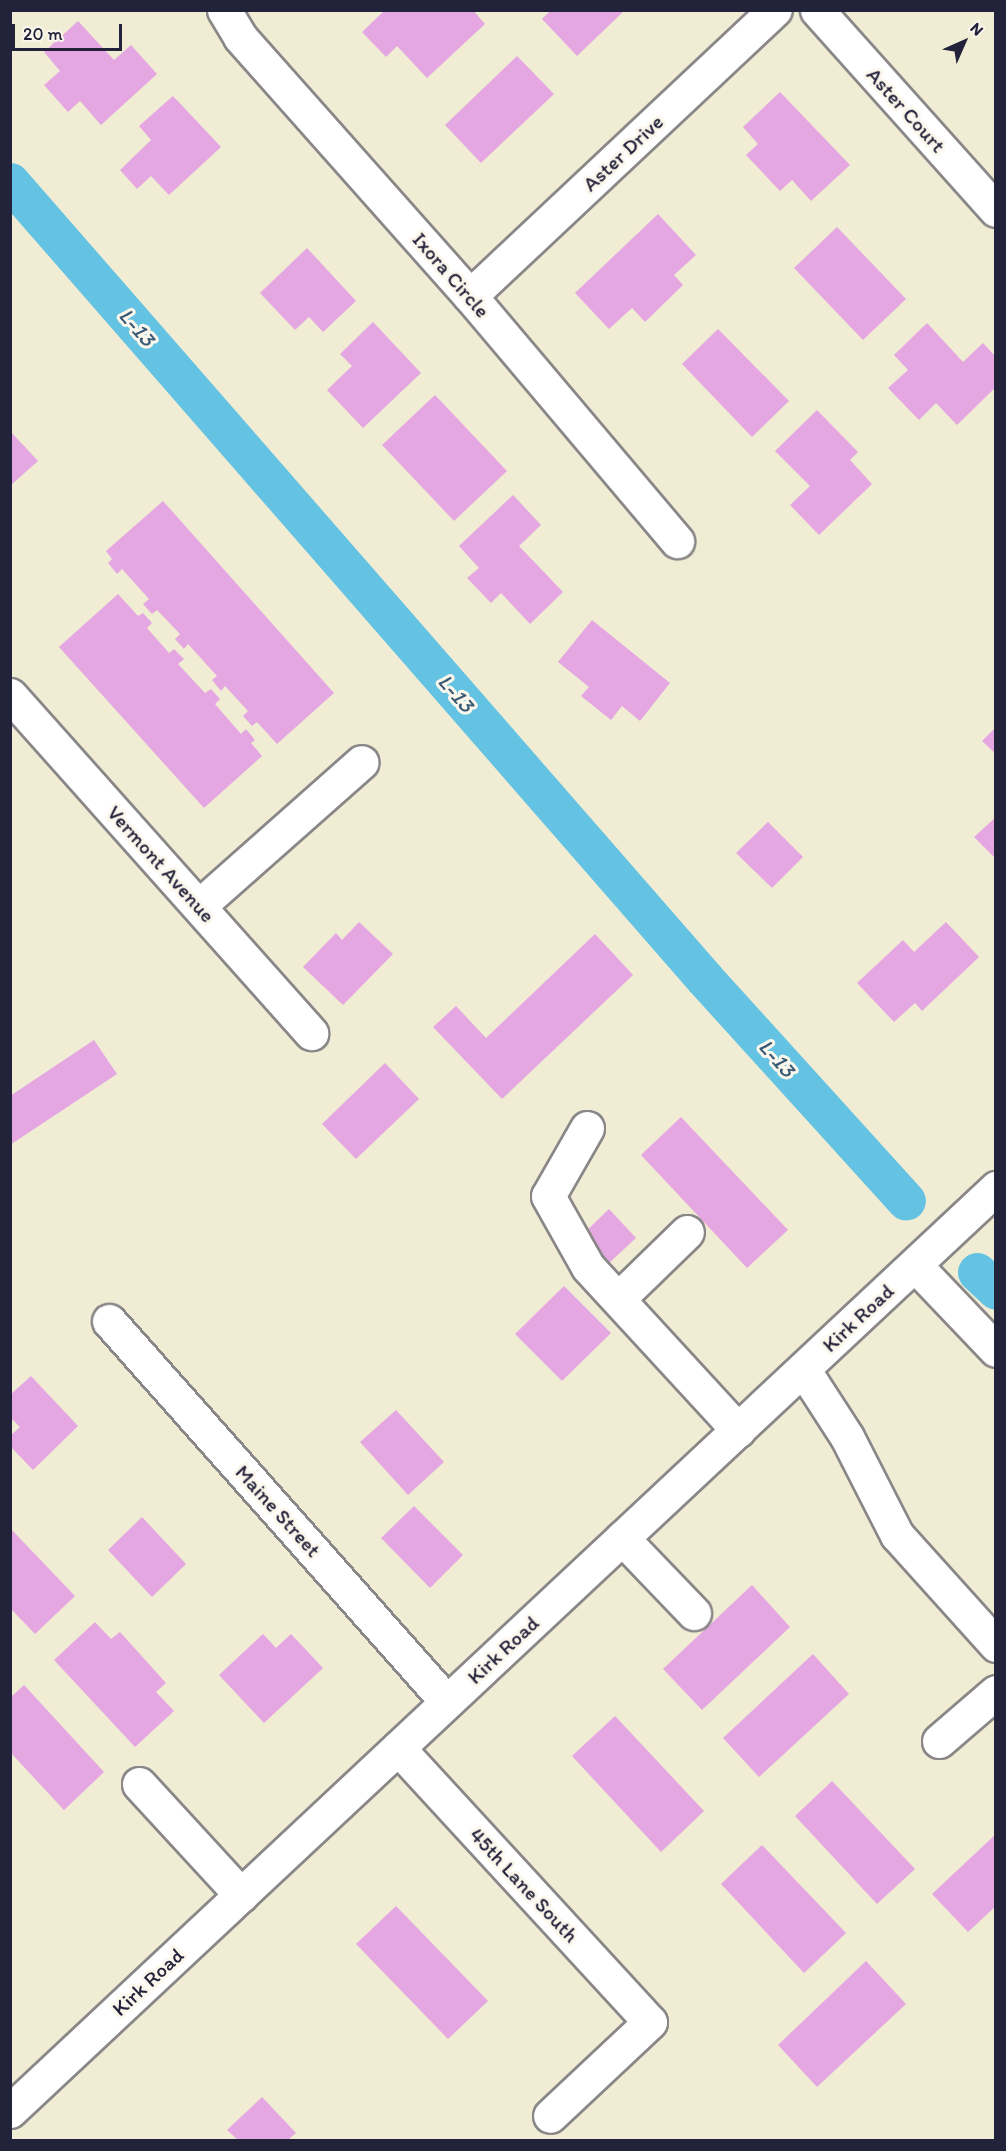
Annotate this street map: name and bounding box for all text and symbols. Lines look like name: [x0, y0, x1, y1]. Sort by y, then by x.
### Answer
scale bar: [15, 12, 124, 50]
north arrow: [934, 12, 994, 72]
text: N: [967, 18, 988, 39]
text: 20 m: [23, 23, 63, 45]
street label: Aster Court: [861, 62, 951, 158]
street label: Aster Drive: [577, 109, 669, 197]
street label: Ixora Circle: [407, 227, 495, 323]
water label: L-13: [113, 302, 161, 352]
water label: L-13: [432, 668, 480, 718]
street label: Vermont Avenue: [102, 801, 220, 927]
water label: L-13: [753, 1034, 801, 1082]
street label: Kirk Road: [817, 1279, 899, 1357]
street label: Maine Street: [230, 1460, 326, 1562]
street label: Kirk Road: [462, 1611, 544, 1689]
street label: 45th Lane South: [464, 1822, 584, 1948]
street label: Kirk Road: [107, 1943, 189, 2021]

